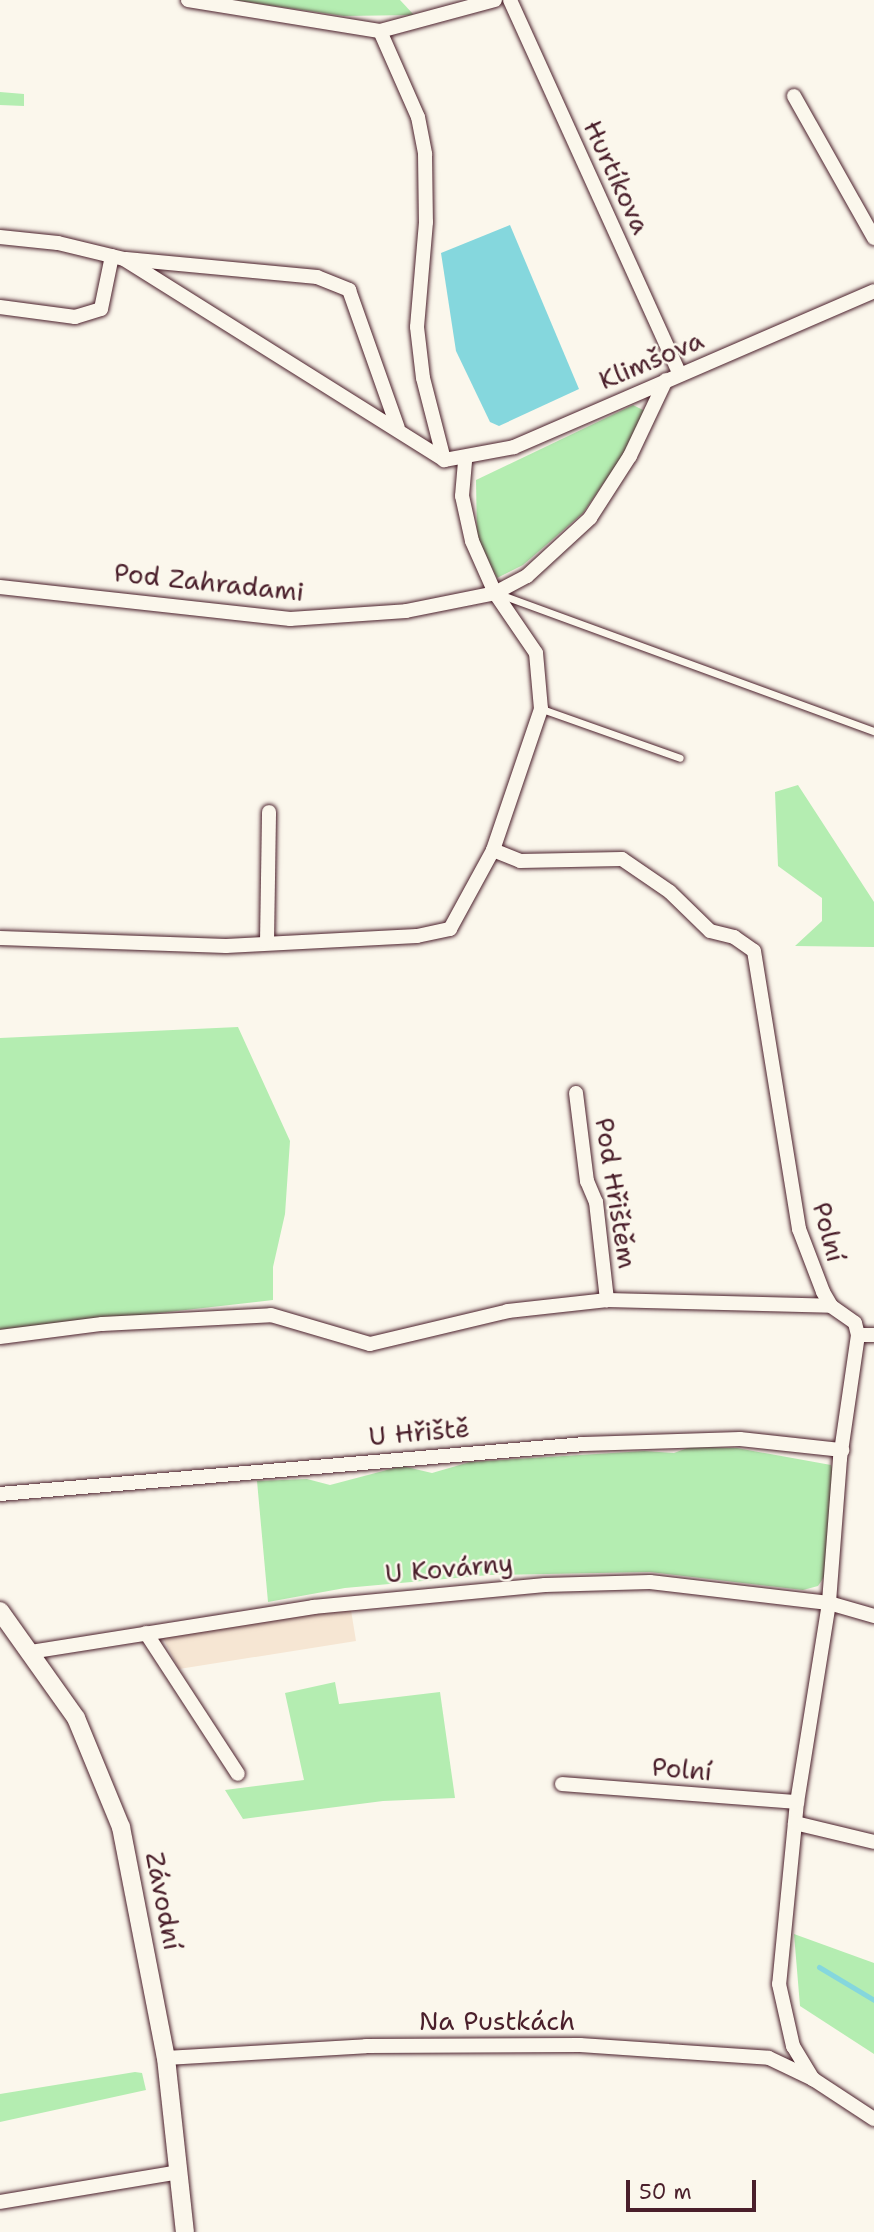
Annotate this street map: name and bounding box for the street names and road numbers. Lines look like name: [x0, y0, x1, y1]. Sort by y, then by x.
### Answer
street label: Hurtíkova: [577, 115, 657, 239]
street label: Klimšova: [594, 324, 708, 396]
street label: Pod Zahradami: [112, 556, 306, 608]
street label: Pod Hřištěm: [589, 1115, 643, 1271]
street label: Polní: [806, 1199, 852, 1265]
street label: U Hřiště: [367, 1412, 471, 1452]
street label: U Kovárny: [384, 1547, 514, 1589]
street label: Polní: [650, 1751, 714, 1787]
street label: Závodní: [139, 1849, 189, 1953]
street label: Na Pustkách: [419, 2005, 575, 2037]

